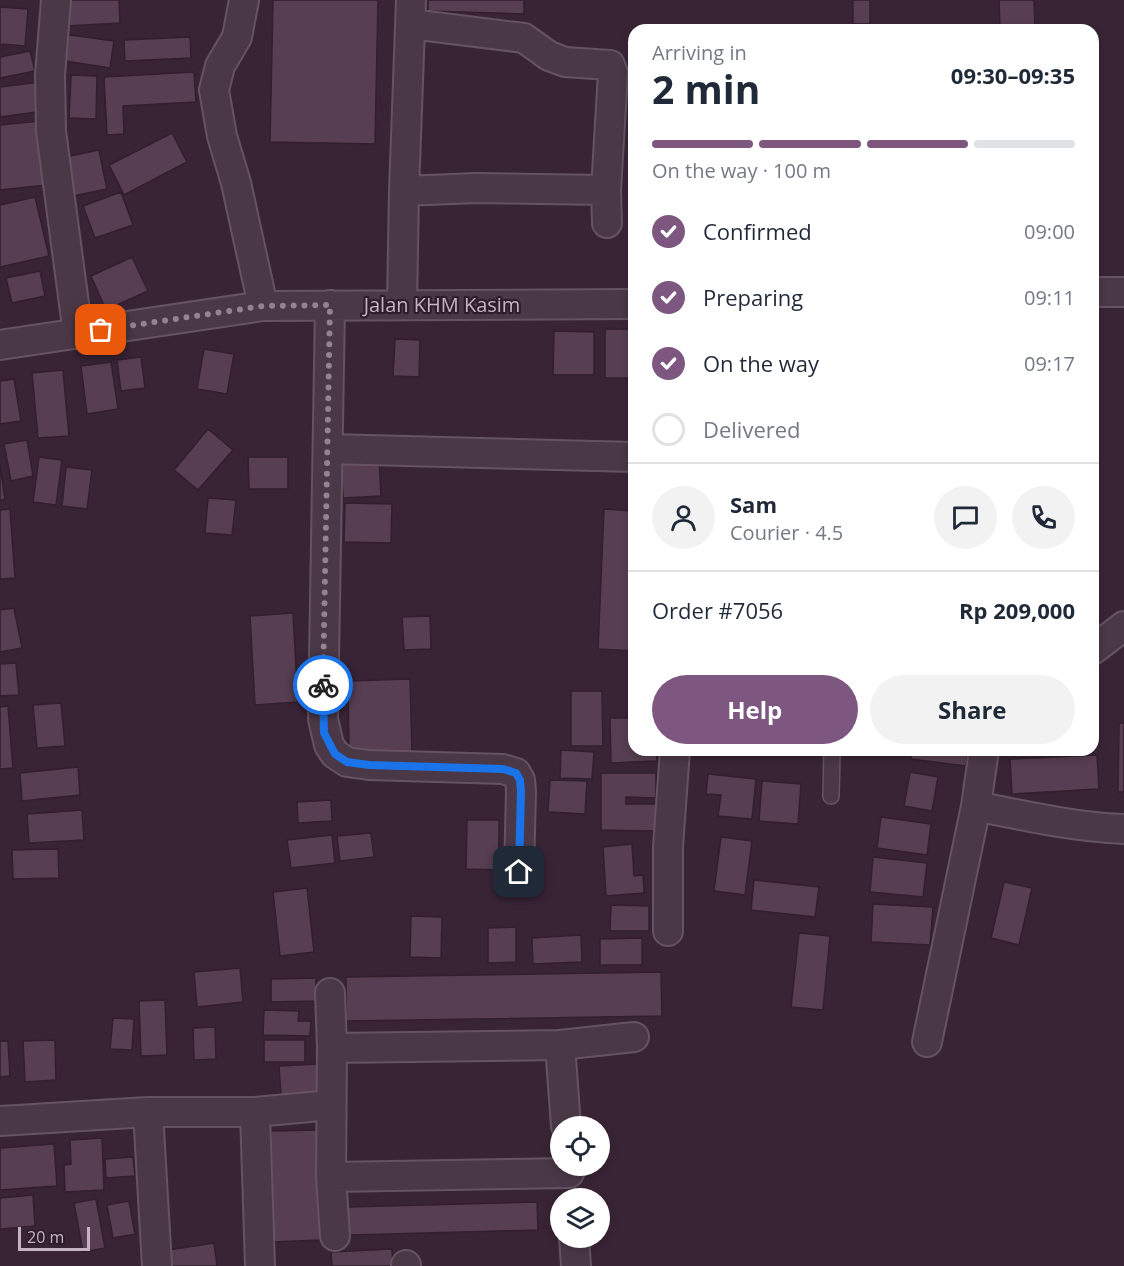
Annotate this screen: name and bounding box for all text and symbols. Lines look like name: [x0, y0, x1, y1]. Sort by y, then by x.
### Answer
text: Arriving in: [652, 39, 747, 66]
text: 09:30–09:35: [951, 60, 1075, 90]
text: 2 min: [652, 62, 760, 115]
text: On the way · 100 m: [652, 157, 831, 184]
icon: check: [652, 215, 685, 248]
text: Confirmed: [703, 216, 812, 246]
text: 09:00: [1024, 218, 1075, 245]
icon: check: [652, 281, 685, 314]
text: Preparing: [703, 282, 803, 312]
text: 09:11: [1024, 284, 1075, 311]
street label: Jalan KHM Kasim: [362, 291, 520, 318]
pin: [75, 304, 126, 355]
icon: bag: [84, 313, 117, 346]
icon: check: [652, 347, 685, 380]
text: On the way: [703, 348, 819, 378]
text: 09:17: [1024, 350, 1075, 377]
text: Delivered: [703, 414, 801, 444]
button: person: [652, 486, 715, 549]
button: chat: [934, 486, 997, 549]
button: phone: [1012, 486, 1075, 549]
text: Sam: [730, 489, 777, 519]
text: Courier · 4.5: [730, 519, 843, 546]
text: Order #7056: [652, 595, 783, 625]
text: Rp 209,000: [959, 595, 1075, 625]
courier: [293, 655, 353, 715]
icon: bike: [307, 669, 340, 702]
button: Help: [652, 675, 858, 744]
button: Share: [870, 675, 1075, 744]
pin: [493, 846, 544, 897]
icon: home: [502, 855, 535, 888]
map controls: [550, 1116, 610, 1248]
button: locate: [550, 1116, 610, 1176]
button: layers: [550, 1188, 610, 1248]
scale bar: [18, 1224, 90, 1252]
text: 20 m: [27, 1226, 64, 1248]

